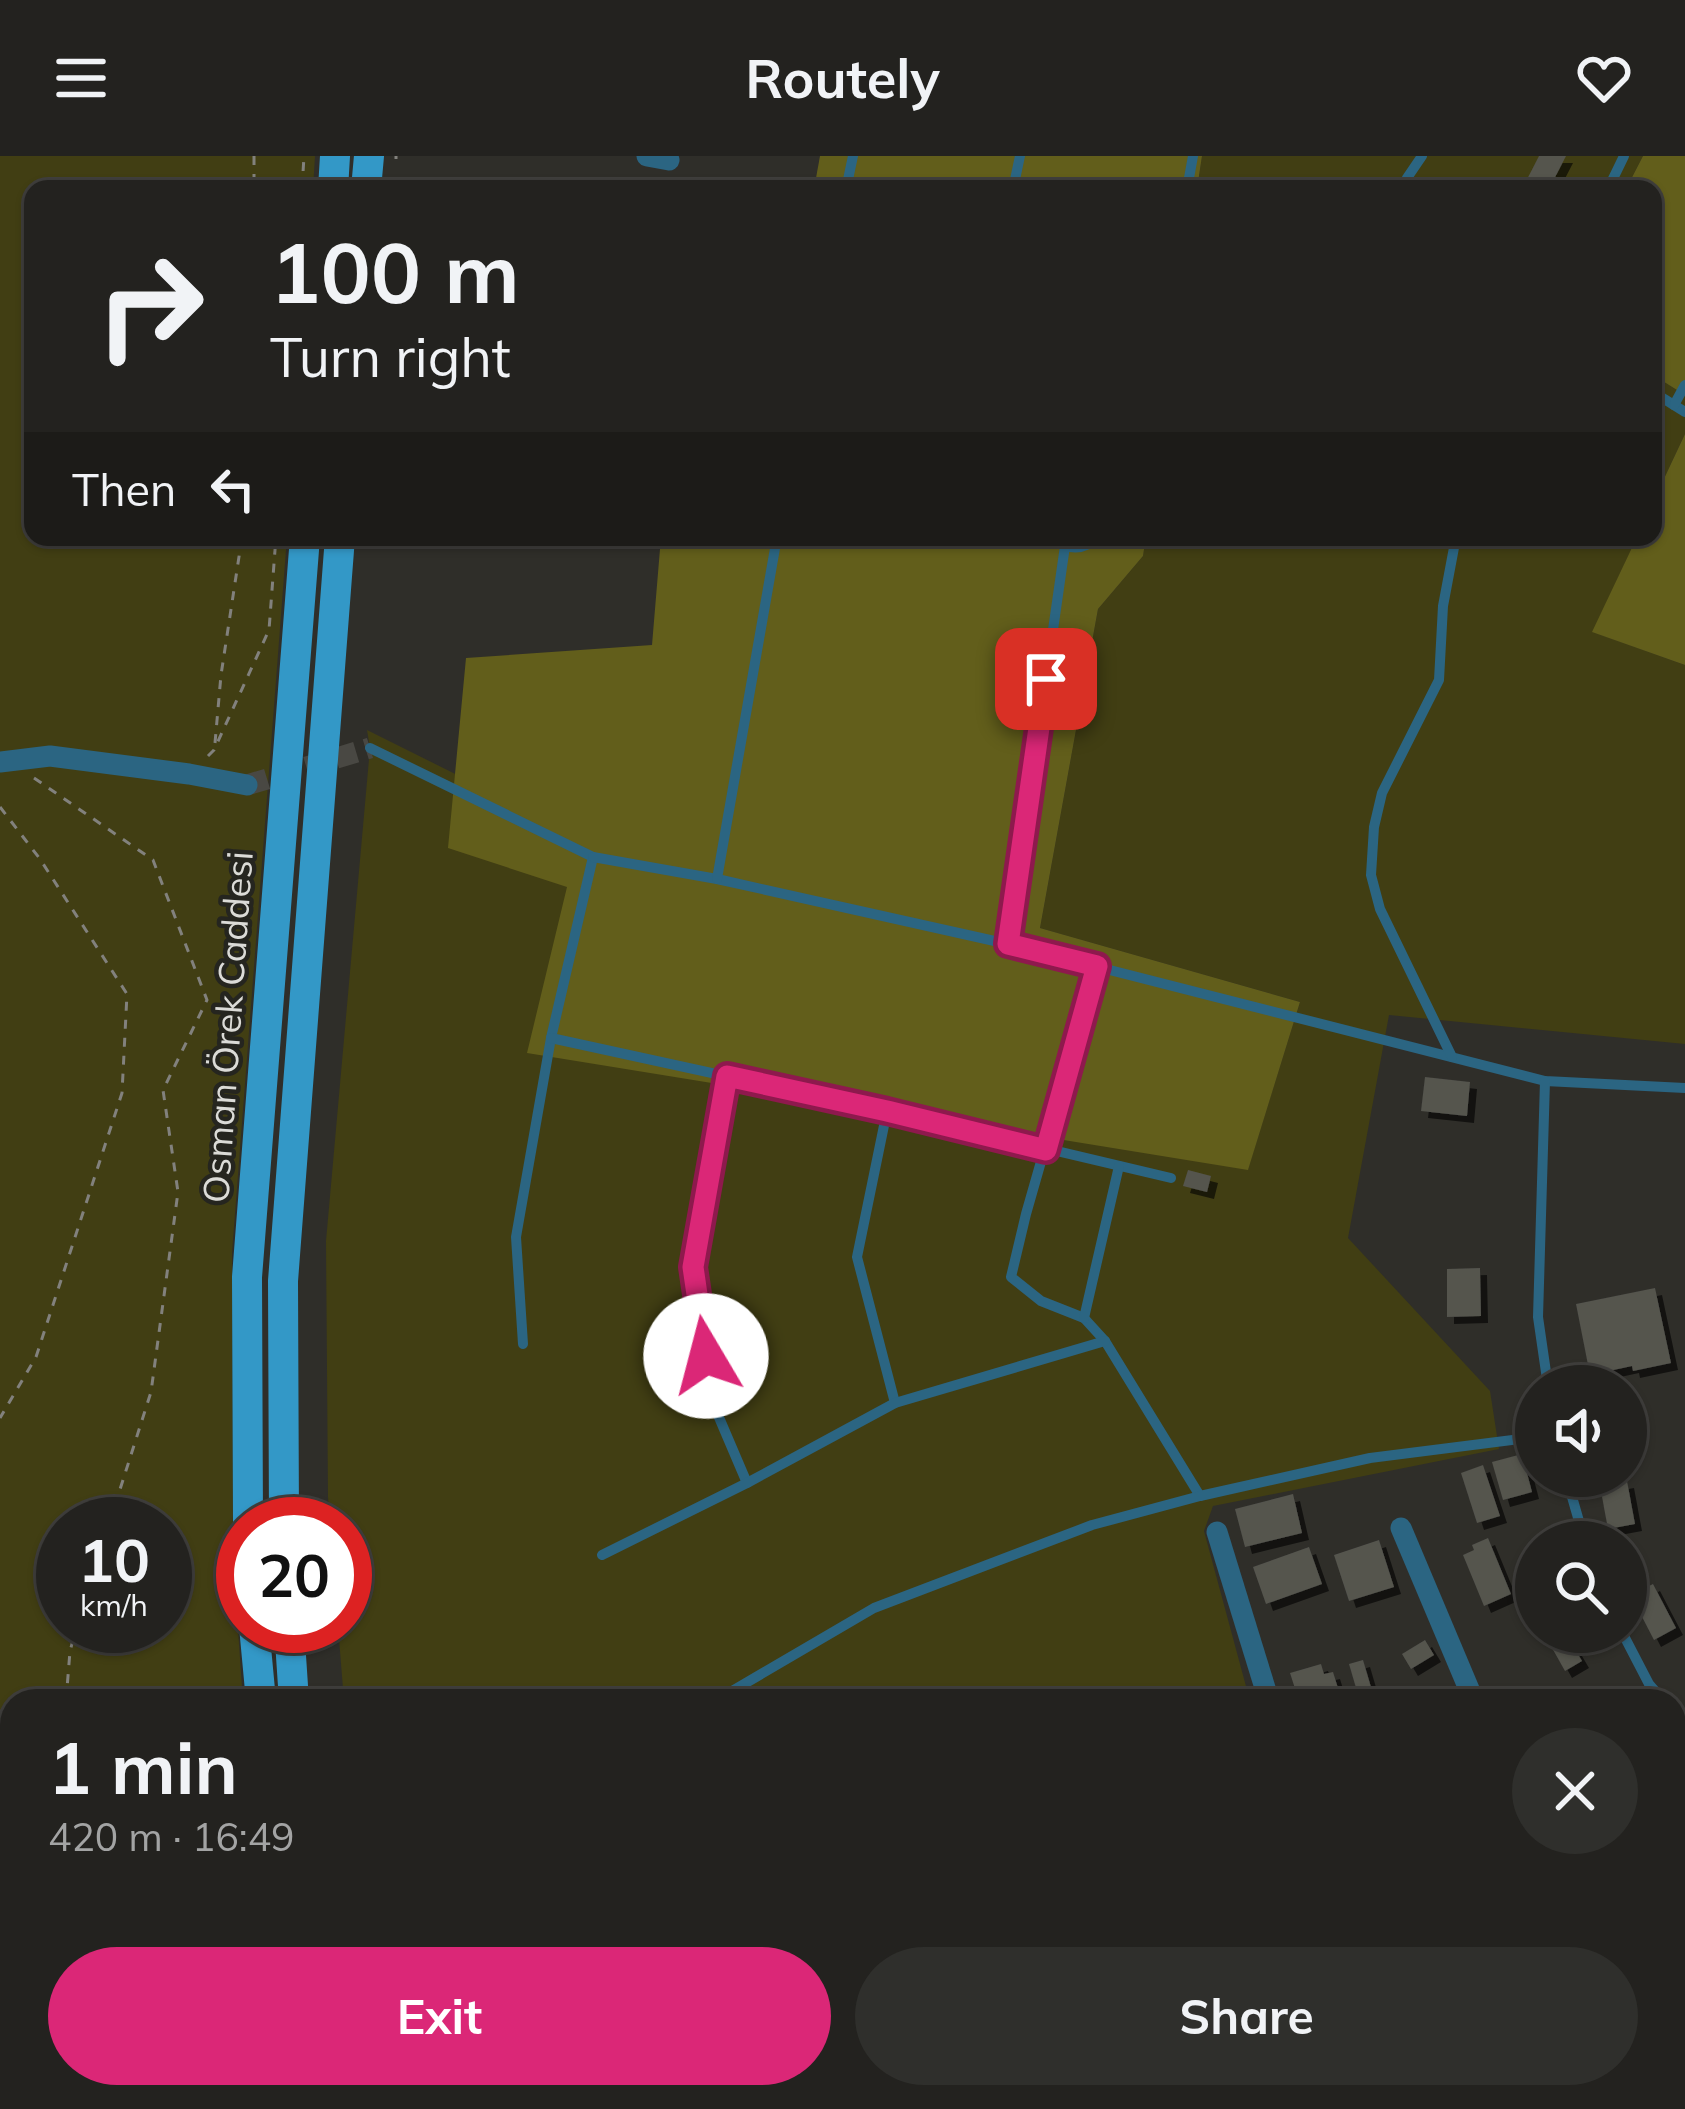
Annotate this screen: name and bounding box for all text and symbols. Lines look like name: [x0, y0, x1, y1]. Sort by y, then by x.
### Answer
text: Routely: [745, 44, 940, 112]
icon: menu: [48, 45, 114, 111]
icon: heart: [1571, 45, 1637, 111]
text: 100 m: [270, 219, 520, 324]
icon: right: [72, 228, 228, 384]
text: Turn right: [270, 323, 511, 391]
icon: left: [200, 456, 266, 522]
text: Then: [72, 461, 176, 517]
pin: [995, 628, 1097, 730]
icon: arrive: [1013, 646, 1079, 712]
street label: Osman Örek Caddesi: [192, 850, 262, 1204]
position arrow: [643, 1293, 769, 1419]
map controls: [1515, 1365, 1647, 1653]
button: sound: [1515, 1365, 1647, 1497]
speed limit sign: 20: [216, 1497, 372, 1653]
button: search: [1515, 1521, 1647, 1653]
text: 10: [78, 1522, 150, 1597]
text: km/h: [80, 1586, 148, 1624]
text: 1 min: [48, 1722, 238, 1812]
button: close: [1512, 1728, 1638, 1854]
text: 420 m · 16:49: [48, 1812, 294, 1861]
button: Exit: [48, 1947, 831, 2085]
button: Share: [855, 1947, 1638, 2085]

